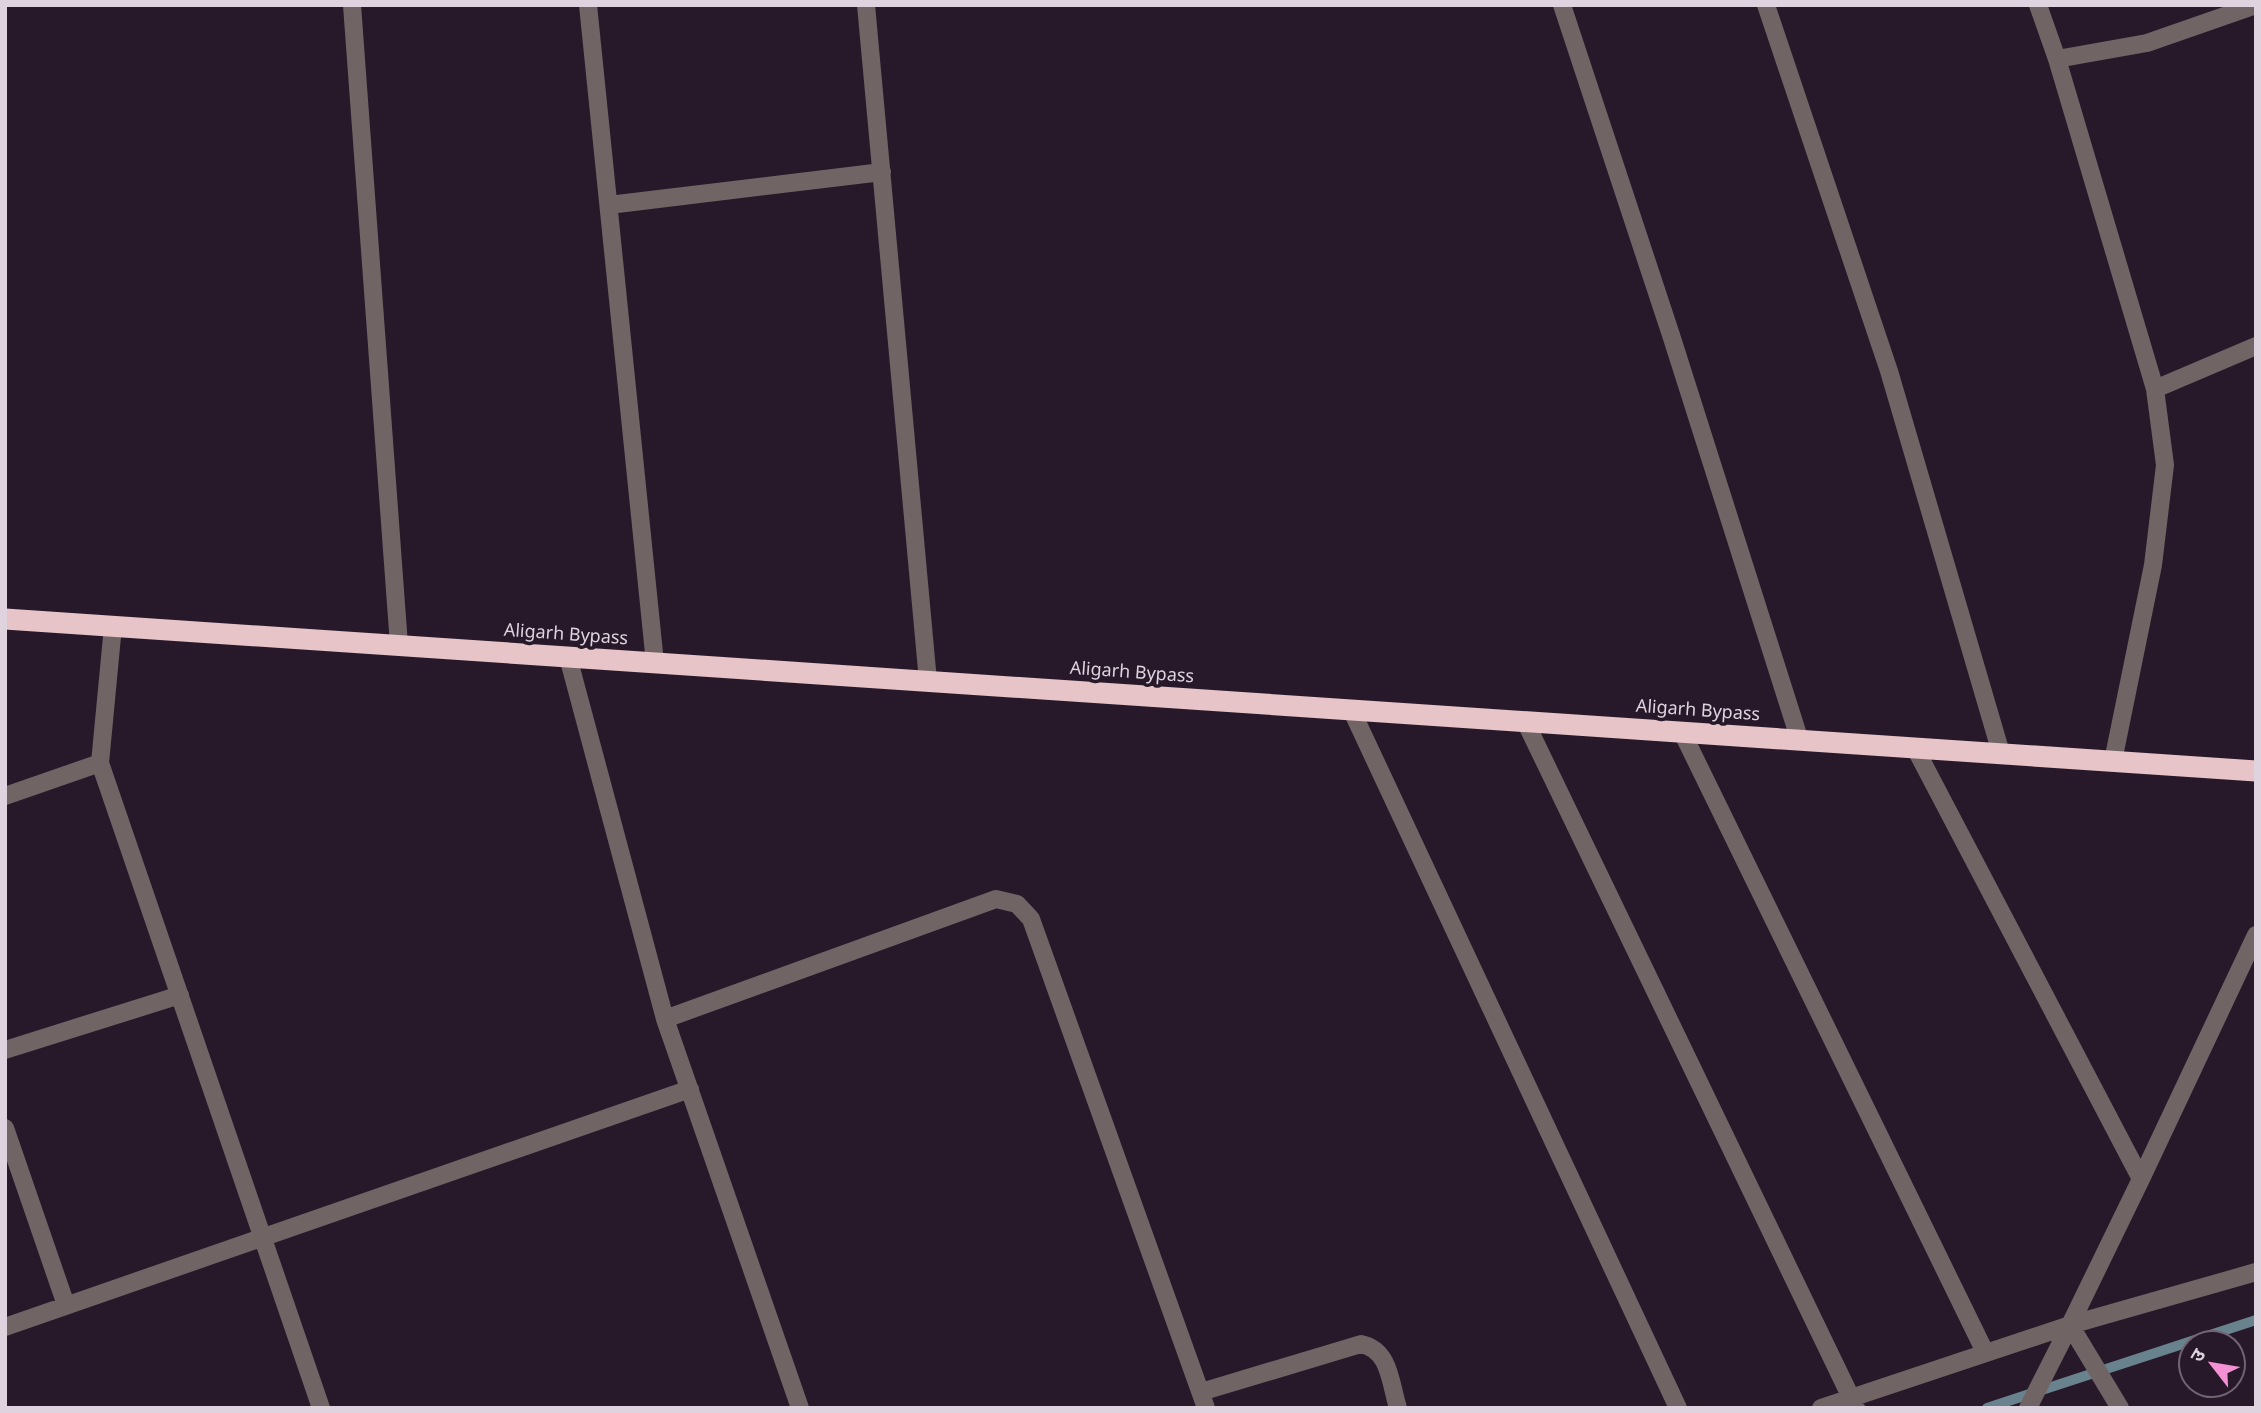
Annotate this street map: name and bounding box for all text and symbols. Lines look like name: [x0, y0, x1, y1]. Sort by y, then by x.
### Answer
street label: Aligarh Bypass: [503, 617, 629, 649]
street label: Aligarh Bypass: [1069, 655, 1195, 687]
street label: Aligarh Bypass: [1635, 693, 1761, 725]
north arrow: [2177, 1329, 2247, 1399]
text: उ: [2183, 1343, 2212, 1367]

